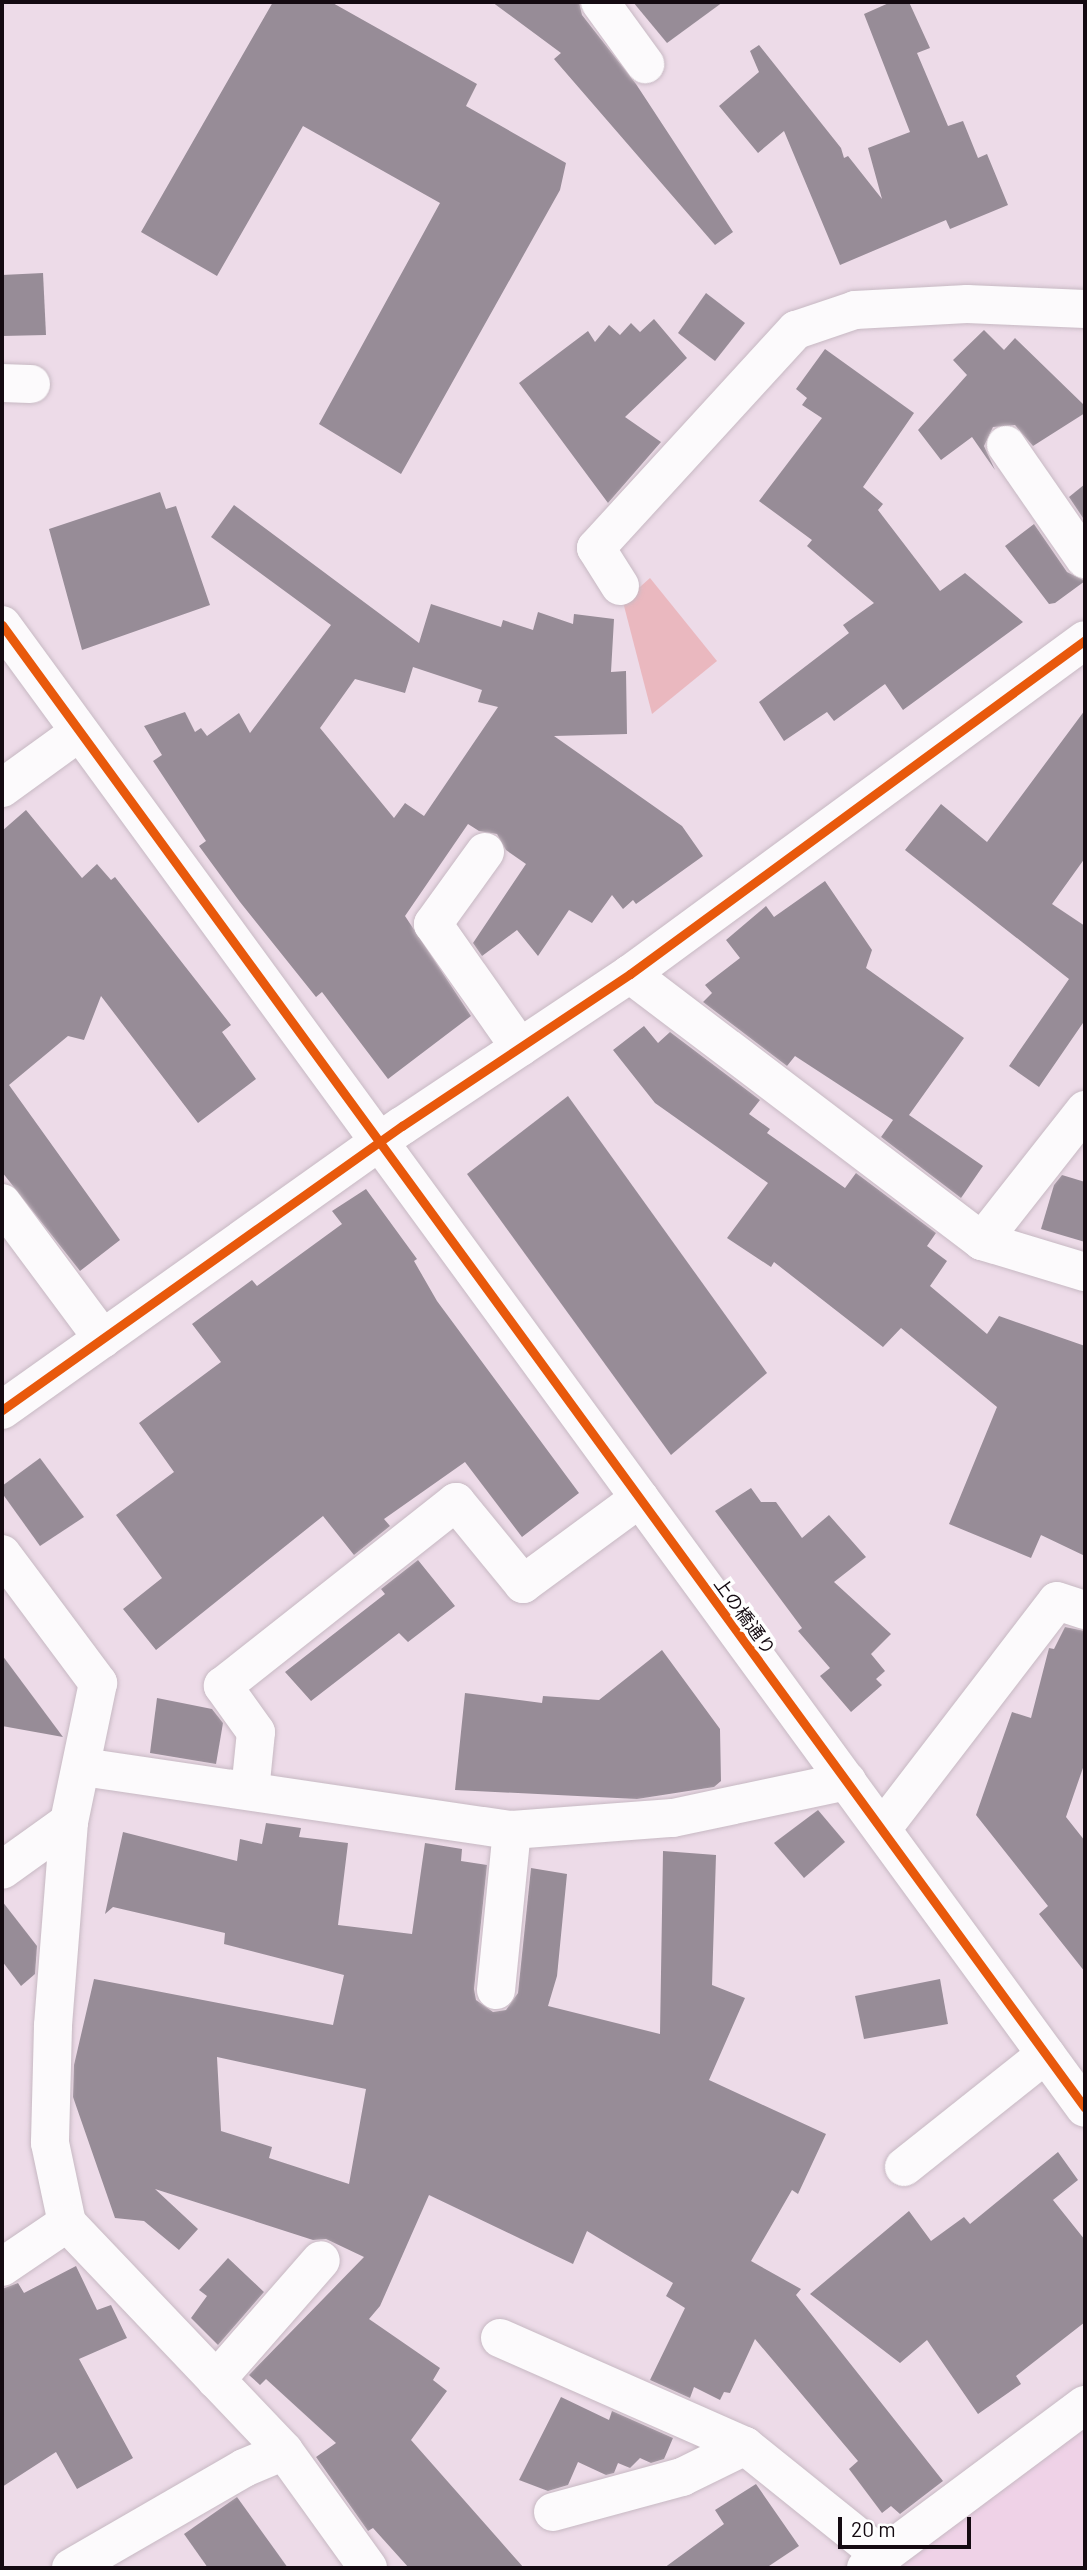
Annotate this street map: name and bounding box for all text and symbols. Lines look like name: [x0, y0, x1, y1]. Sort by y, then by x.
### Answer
street label: 上の橋通り: [710, 1573, 780, 1659]
scale bar: [842, 2504, 975, 2548]
text: 20 m: [851, 2516, 896, 2541]

